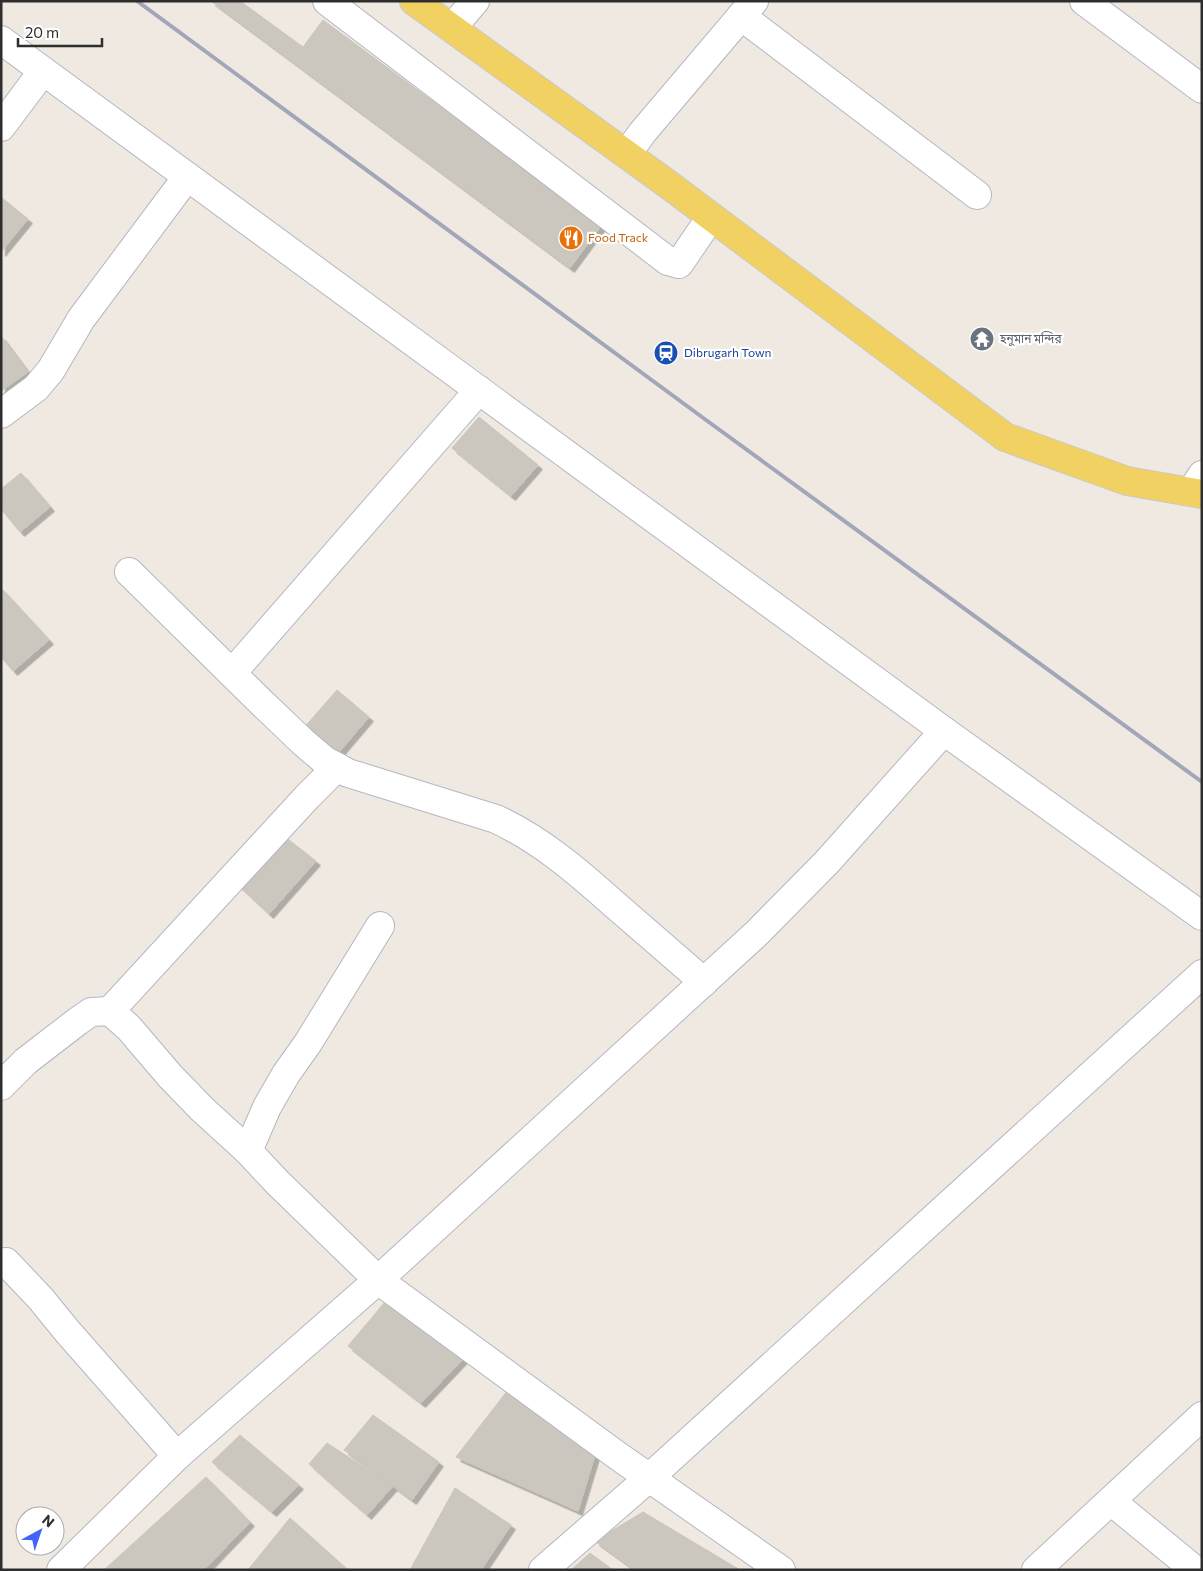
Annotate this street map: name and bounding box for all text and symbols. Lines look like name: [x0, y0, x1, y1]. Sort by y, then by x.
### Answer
scale bar: [18, 15, 101, 47]
text: 20 m: [25, 23, 59, 41]
restaurant icon: Food Track: [558, 225, 584, 251]
place label: Food Track: [588, 230, 649, 244]
temple icon: হনুমান মন্দির: [969, 326, 995, 352]
place label: হনুমান মন্দির: [999, 331, 1062, 347]
station icon: Dibrugarh Town: [653, 340, 679, 366]
place label: Dibrugarh Town: [684, 345, 771, 359]
north arrow: [15, 1506, 65, 1556]
text: N: [39, 1511, 58, 1531]

